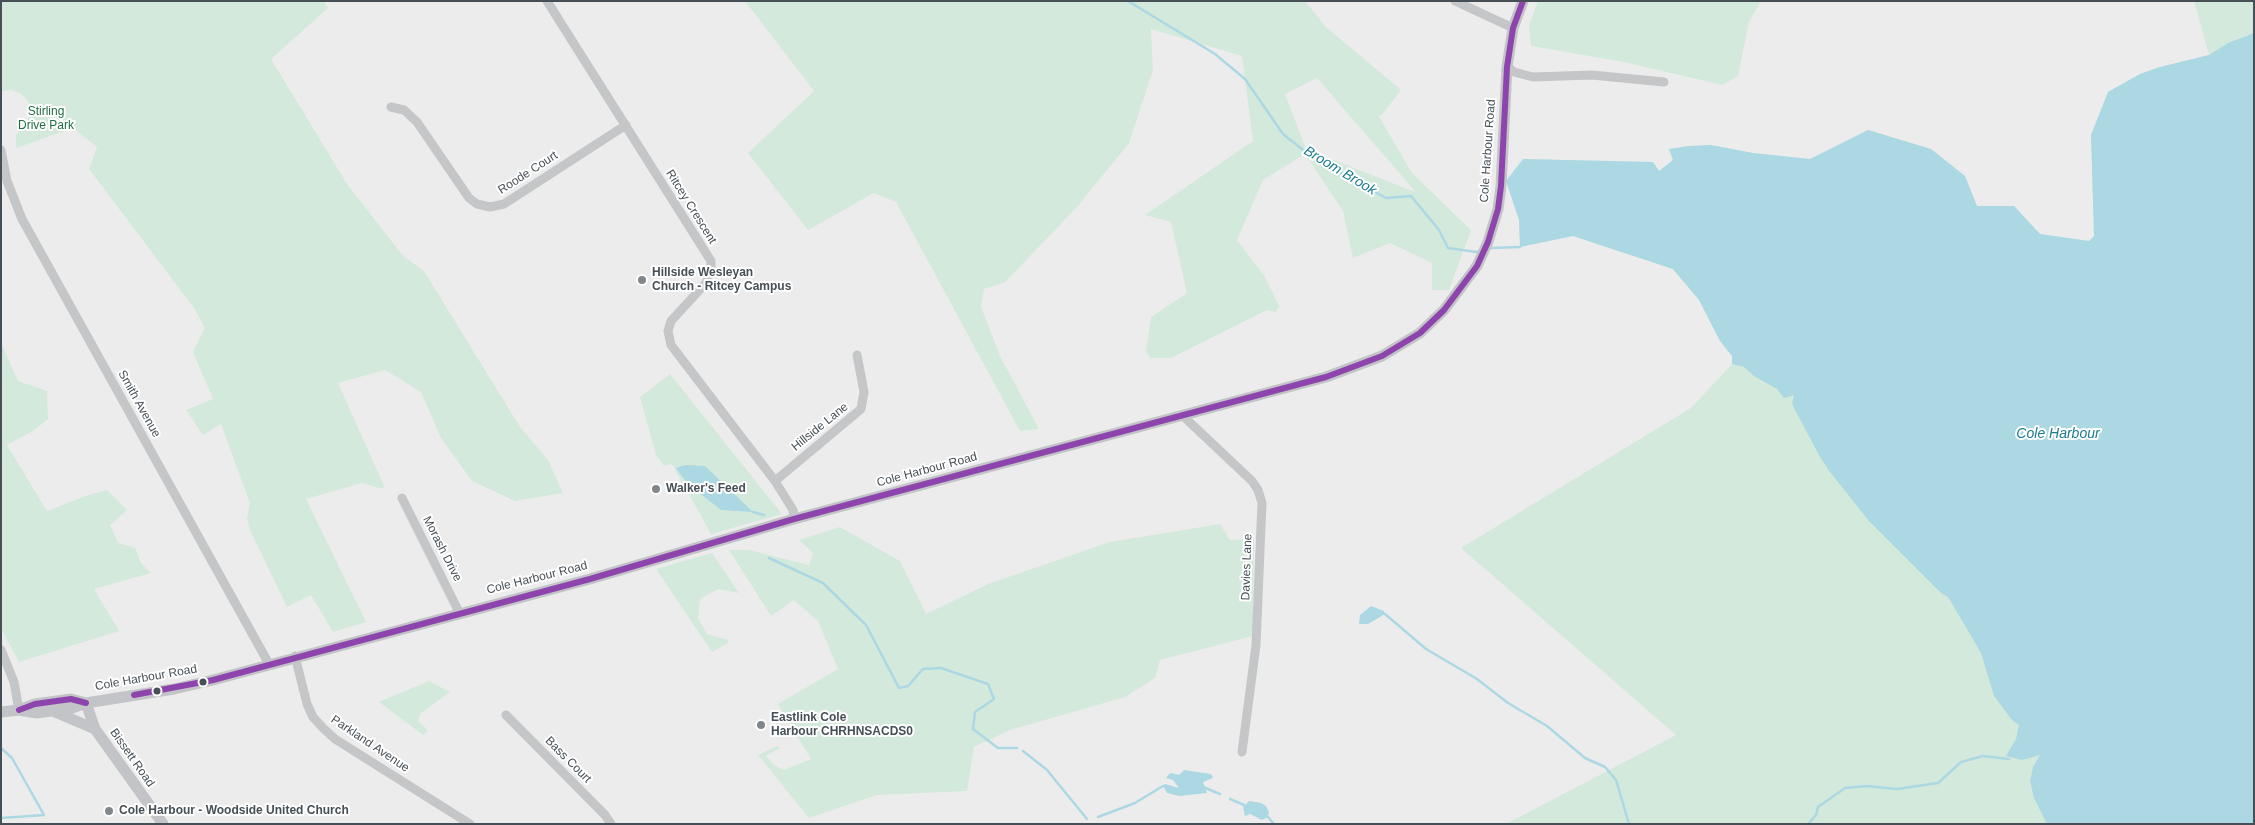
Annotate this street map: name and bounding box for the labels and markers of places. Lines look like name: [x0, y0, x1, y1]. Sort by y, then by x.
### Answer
place label: Hillside Wesleyan Church - Ritcey Campus: [652, 266, 791, 294]
marker: Hillside Wesleyan Church - Ritcey Campus: [636, 274, 648, 286]
place label: Walker's Feed: [666, 482, 746, 496]
marker: Walker's Feed: [650, 483, 662, 495]
unlabelled marker: [198, 677, 208, 687]
unlabelled marker: [152, 686, 162, 696]
place label: Eastlink Cole Harbour CHRHNSACDS0: [771, 711, 913, 739]
marker: Eastlink Cole Harbour CHRHNSACDS0: [755, 719, 767, 731]
place label: Cole Harbour - Woodside United Church: [119, 804, 349, 818]
marker: Cole Harbour - Woodside United Church: [103, 805, 115, 817]

